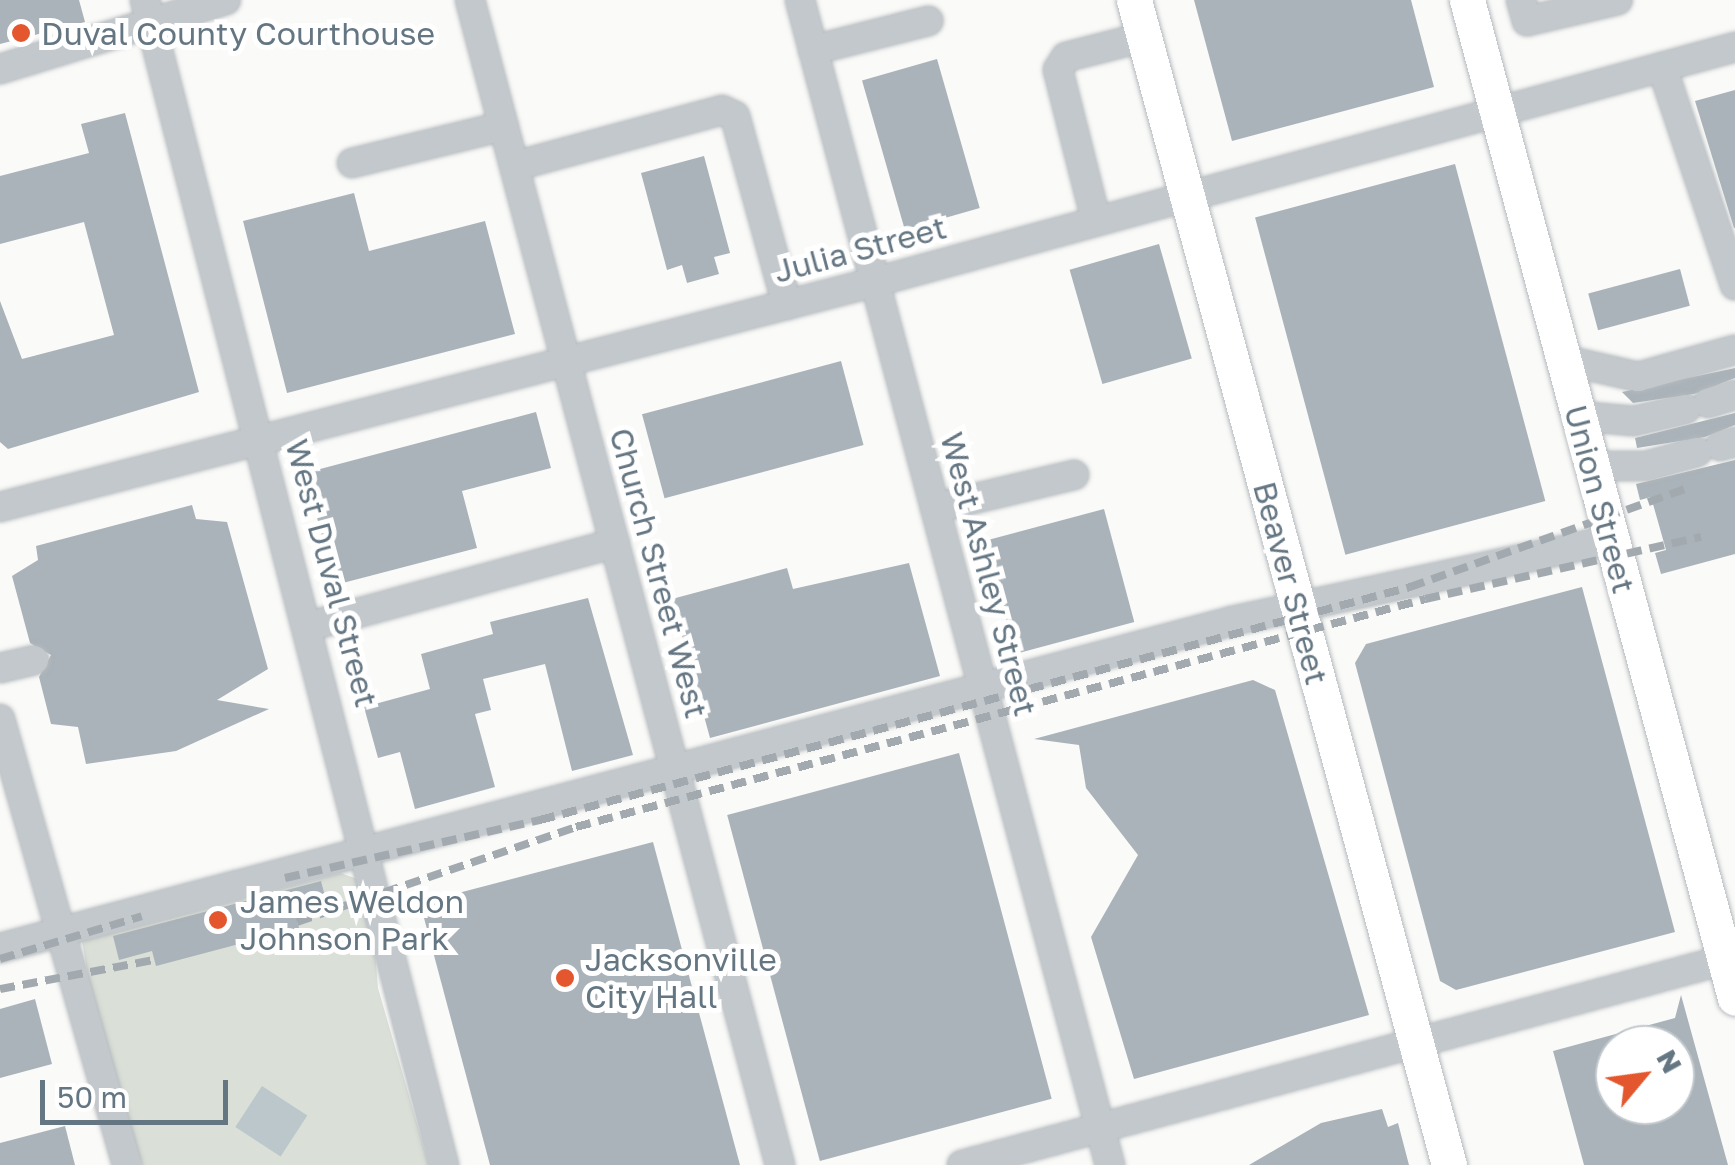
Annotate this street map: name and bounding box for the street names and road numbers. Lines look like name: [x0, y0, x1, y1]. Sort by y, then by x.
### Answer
street label: Julia Street: [770, 208, 950, 290]
street label: Union Street: [1556, 401, 1644, 597]
street label: Church Street West: [602, 424, 716, 722]
street label: West Ashley Street: [933, 428, 1045, 720]
street label: West Duval Street: [278, 435, 386, 711]
street label: Beaver Street: [1245, 477, 1337, 689]

